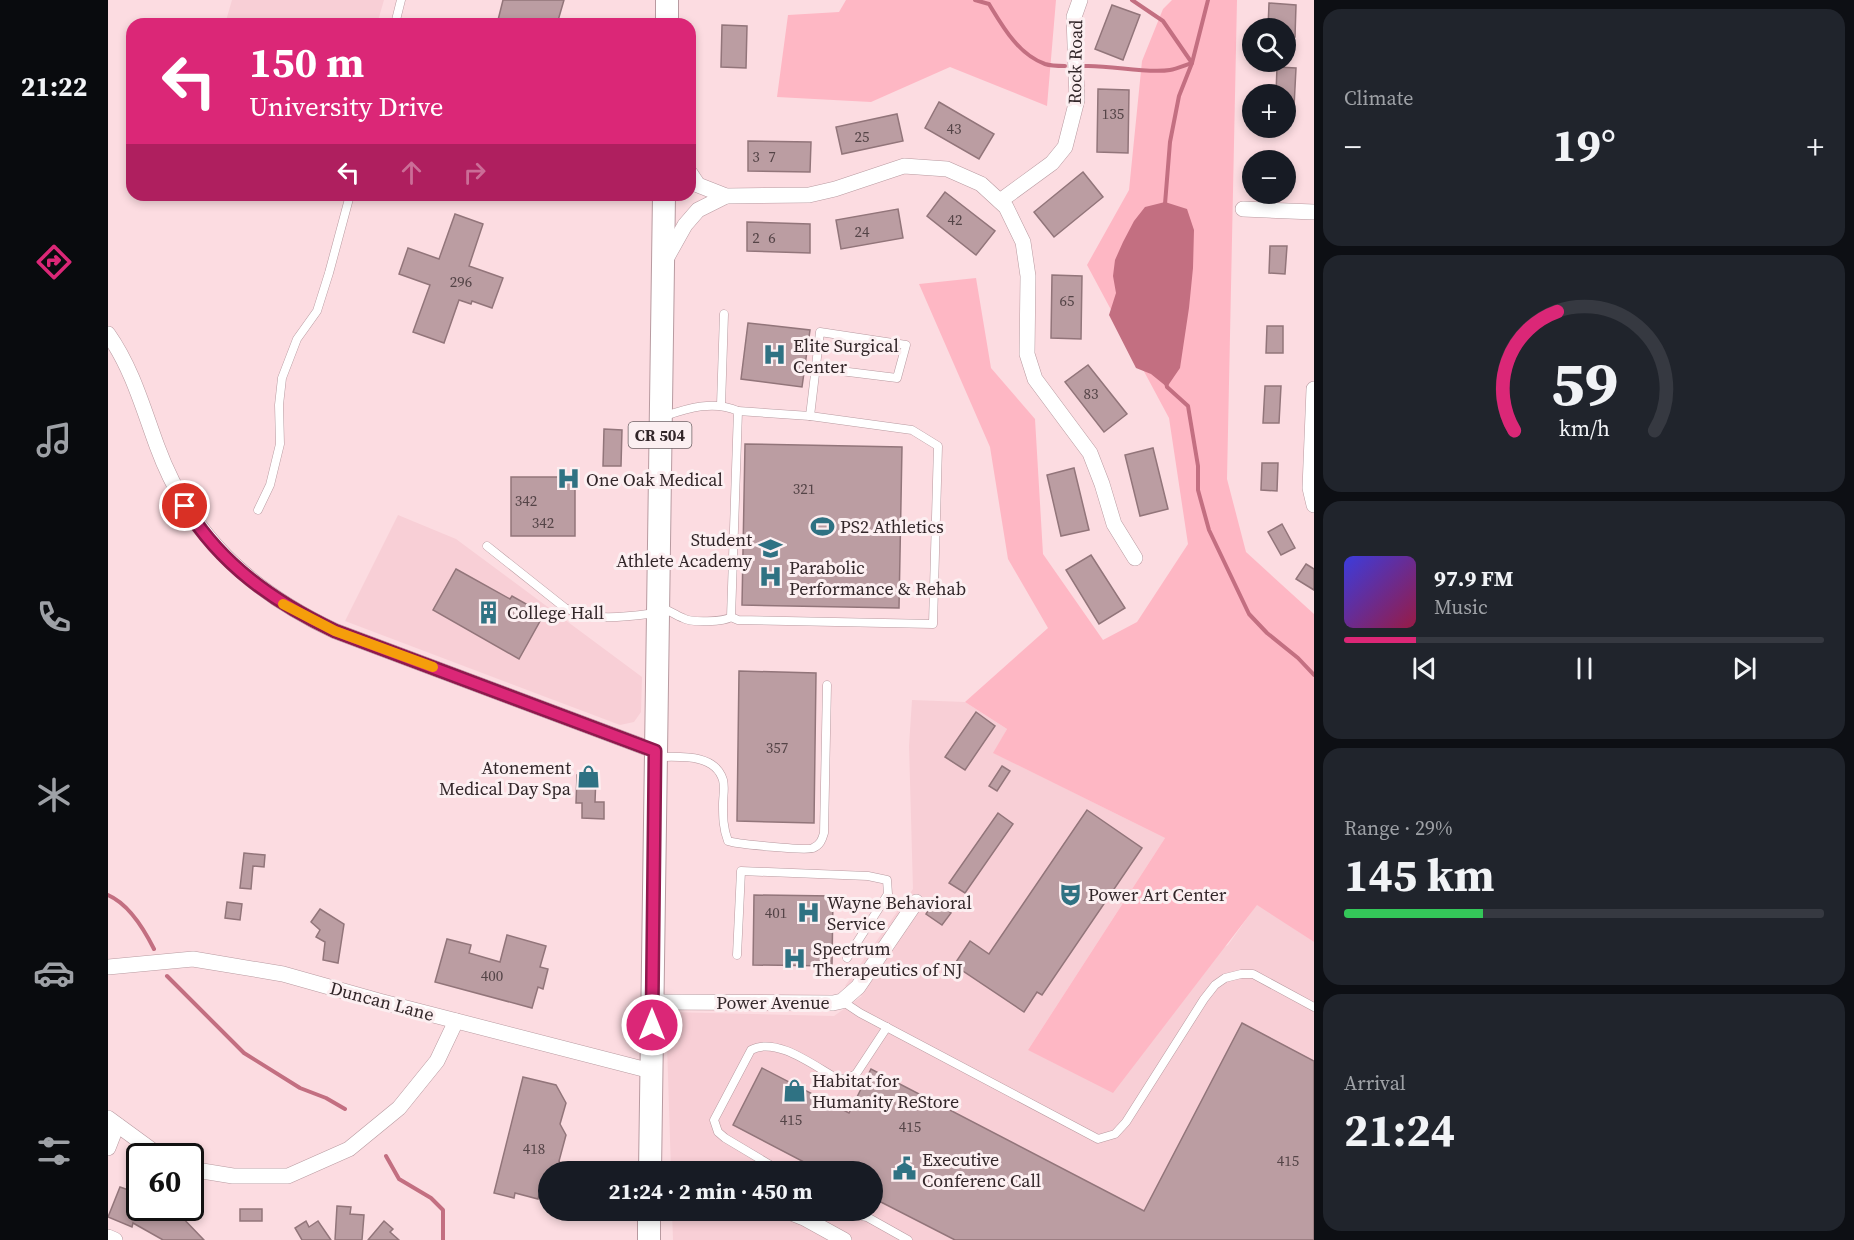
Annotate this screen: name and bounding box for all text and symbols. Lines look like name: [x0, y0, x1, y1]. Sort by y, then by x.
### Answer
map controls: [1242, 18, 1296, 204]
button: search: [1242, 18, 1296, 72]
street label: Rock Road: [1062, 19, 1088, 105]
text: 150 m: [249, 33, 364, 91]
icon: left: [150, 42, 228, 120]
text: 21:22: [21, 68, 87, 105]
button: +: [1242, 84, 1296, 138]
text: Climate: [1344, 84, 1413, 112]
text: University Drive: [249, 88, 444, 125]
house number: 135: [1102, 103, 1124, 124]
text: 19°: [1552, 114, 1616, 176]
house number: 43: [946, 118, 962, 139]
text: −: [1344, 124, 1362, 169]
text: +: [1806, 124, 1824, 169]
house number: 25: [854, 126, 870, 147]
house number: 3: [752, 146, 760, 167]
house number: 7: [768, 146, 776, 167]
button: −: [1242, 150, 1296, 204]
icon: left: [332, 156, 365, 189]
icon: ahead: [395, 156, 428, 189]
icon: right: [458, 156, 491, 189]
house number: 42: [947, 209, 963, 230]
house number: 24: [854, 221, 870, 242]
house number: 2: [752, 227, 760, 248]
house number: 6: [768, 227, 776, 248]
icon: directions: [33, 241, 75, 283]
house number: 296: [450, 271, 472, 292]
house number: 65: [1059, 290, 1075, 311]
place label: Elite Surgical Center: [793, 333, 899, 379]
text: 59: [1550, 340, 1618, 426]
hospital icon: Elite Surgical Center: [762, 342, 788, 368]
house number: 83: [1083, 383, 1099, 404]
text: km/h: [1558, 414, 1610, 443]
icon: music: [33, 419, 75, 461]
road number: CR 504: [628, 422, 692, 448]
hospital icon: One Oak Medical: [555, 466, 581, 492]
place label: One Oak Medical: [586, 467, 723, 492]
house number: 321: [793, 478, 815, 499]
pin: [159, 480, 210, 531]
icon: arrive: [168, 489, 201, 522]
house number: 342: [515, 490, 537, 511]
house number: 342: [532, 512, 554, 533]
sports icon: PS2 Athletics: [809, 513, 835, 539]
place label: PS2 Athletics: [840, 514, 944, 539]
place label: Student Athlete Academy: [616, 527, 753, 573]
school or university icon: Student Athlete Academy: [757, 536, 783, 562]
place label: Parabolic Performance & Rehab: [789, 555, 966, 601]
text: 97.9 FM: [1434, 563, 1513, 593]
hospital icon: Parabolic Performance & Rehab: [758, 564, 784, 590]
text: Music: [1434, 593, 1488, 621]
icon: phone: [33, 596, 75, 638]
building icon: College Hall: [476, 599, 502, 625]
place label: College Hall: [507, 600, 604, 625]
icon: previous: [1408, 652, 1441, 685]
icon: pause: [1568, 652, 1601, 685]
icon: next: [1728, 652, 1761, 685]
house number: 357: [766, 737, 788, 758]
place label: Atonement Medical Day Spa: [439, 755, 572, 801]
shop icon: Atonement Medical Day Spa: [576, 764, 602, 790]
icon: climate: [33, 774, 75, 816]
text: Range · 29%: [1344, 814, 1453, 842]
text: 145 km: [1344, 844, 1495, 906]
theatre icon: Power Art Center: [1057, 881, 1083, 907]
place label: Power Art Center: [1088, 882, 1227, 907]
place label: Wayne Behavioral Service: [827, 890, 972, 936]
hospital icon: Wayne Behavioral Service: [796, 899, 822, 925]
house number: 401: [765, 902, 787, 923]
place label: Spectrum Therapeutics of NJ: [813, 936, 963, 982]
hospital icon: Spectrum Therapeutics of NJ: [782, 945, 808, 971]
icon: car: [33, 952, 75, 994]
house number: 400: [481, 965, 503, 986]
street label: Duncan Lane: [327, 975, 437, 1027]
street label: Power Avenue: [716, 990, 830, 1015]
position arrow: [620, 993, 684, 1057]
place label: Habitat for Humanity ReStore: [812, 1068, 959, 1114]
text: Arrival: [1344, 1069, 1406, 1097]
shop icon: Habitat for Humanity ReStore: [781, 1077, 807, 1103]
text: 21:24: [1344, 1099, 1455, 1161]
house number: 415: [780, 1109, 802, 1130]
house number: 415: [899, 1116, 921, 1137]
icon: filters: [33, 1130, 75, 1172]
house number: 418: [523, 1138, 545, 1159]
speed limit sign: 60: [126, 1143, 204, 1221]
place label: Executive Conferenc Call: [922, 1147, 1041, 1193]
house number: 415: [1277, 1150, 1299, 1171]
public building icon: Executive Conferenc Call: [891, 1156, 917, 1182]
text: 21:24 · 2 min · 450 m: [609, 1176, 812, 1206]

